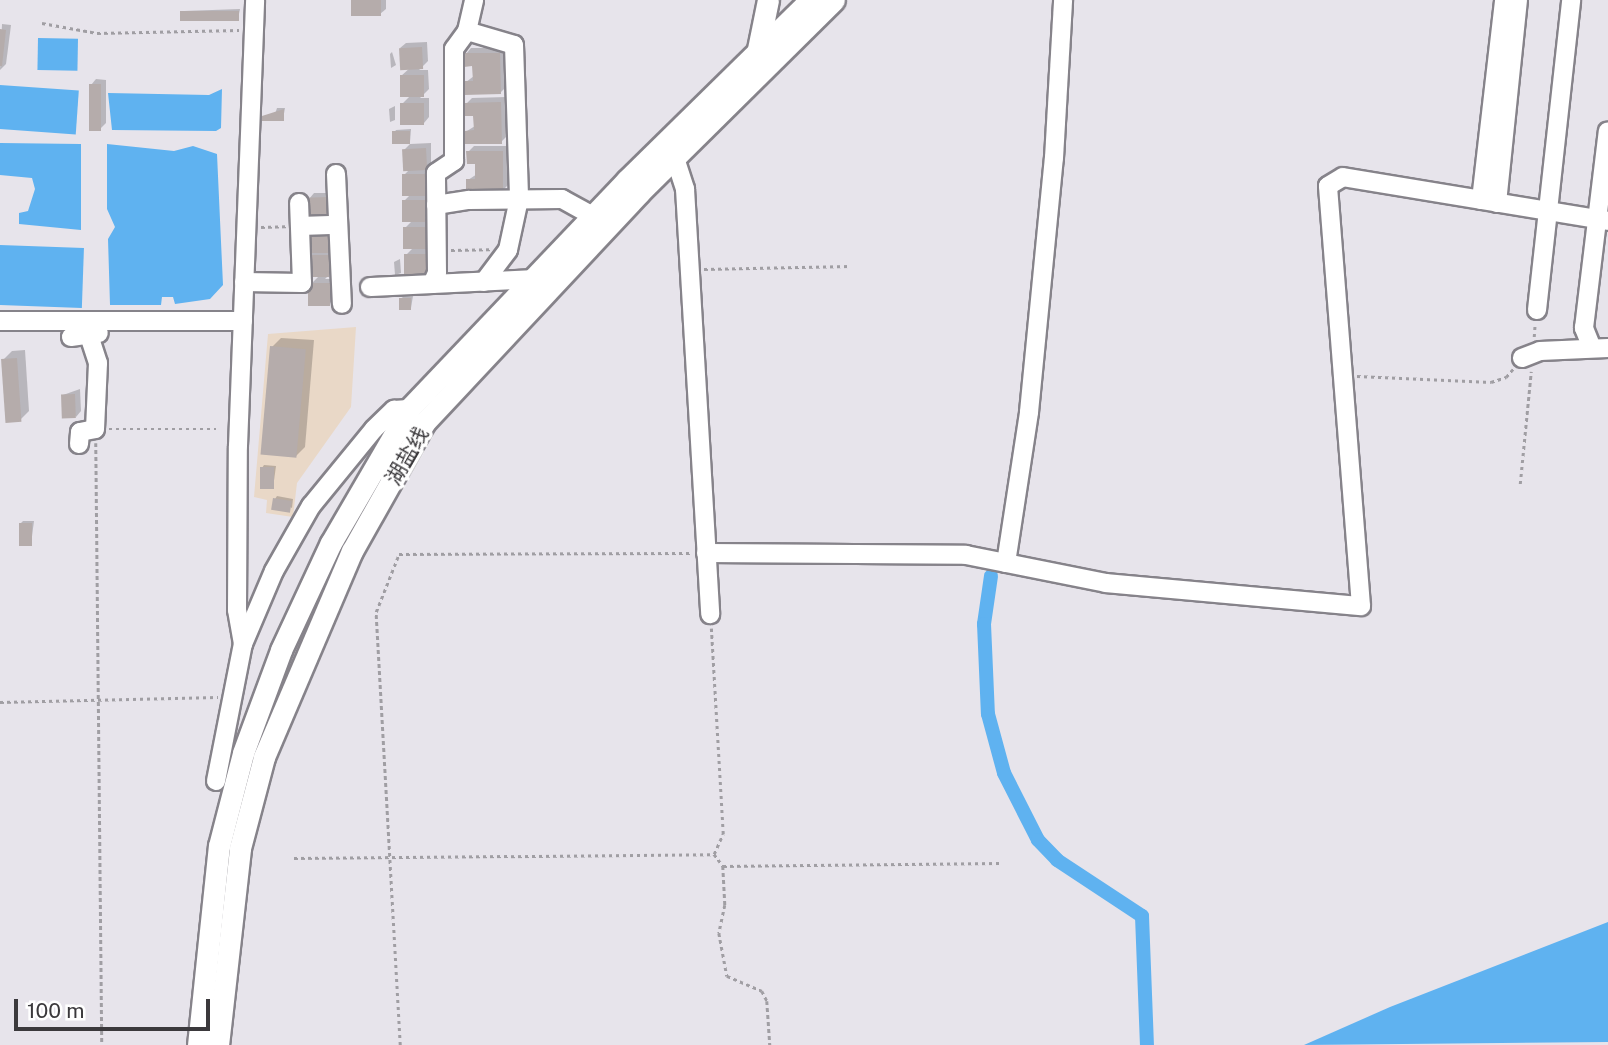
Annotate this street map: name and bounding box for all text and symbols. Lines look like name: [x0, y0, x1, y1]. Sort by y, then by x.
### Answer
street label: 湖盐线: [380, 422, 434, 490]
scale bar: [18, 986, 214, 1030]
text: 100 m: [27, 998, 84, 1023]

